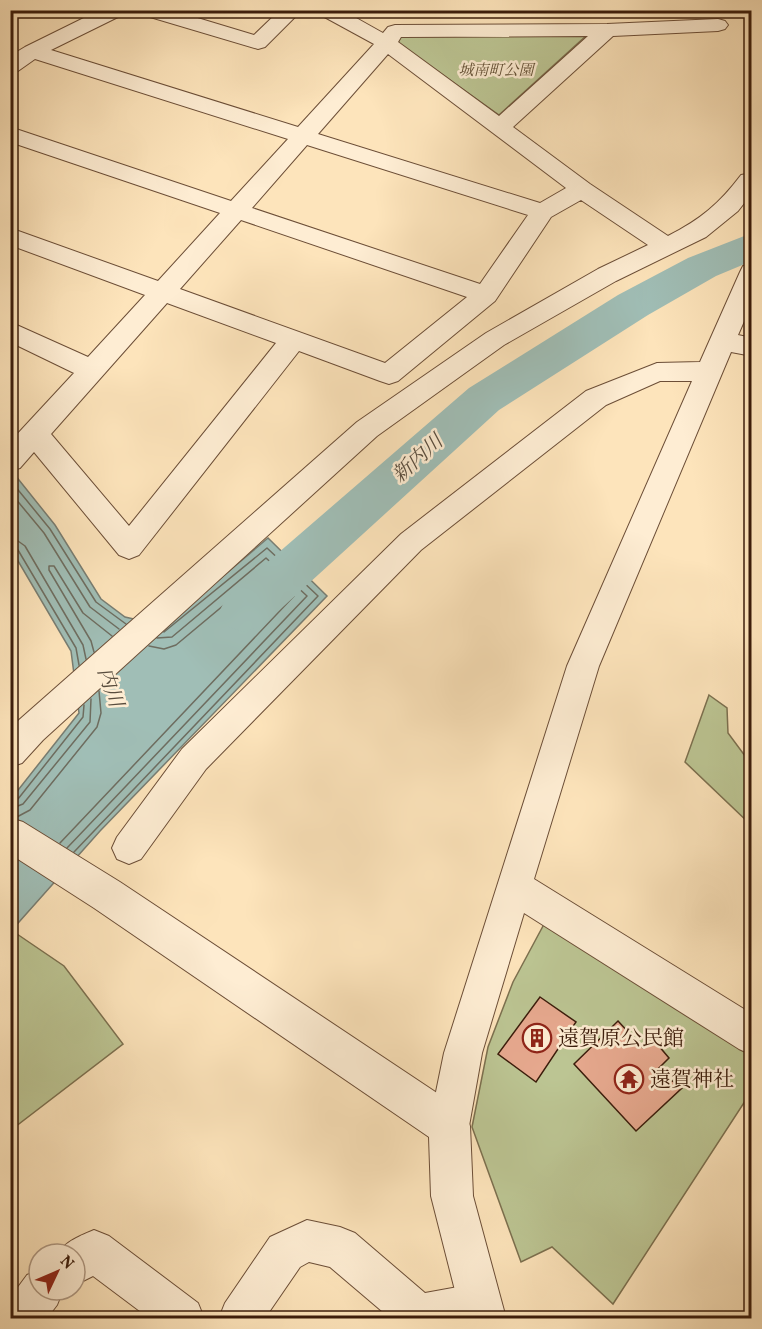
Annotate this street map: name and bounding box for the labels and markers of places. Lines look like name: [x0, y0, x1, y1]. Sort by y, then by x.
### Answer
building icon: 遠賀原公民館: [521, 1022, 553, 1054]
place label: 遠賀原公民館: [558, 1025, 684, 1054]
temple icon: 遠賀神社: [613, 1063, 645, 1095]
place label: 遠賀神社: [650, 1066, 734, 1095]

